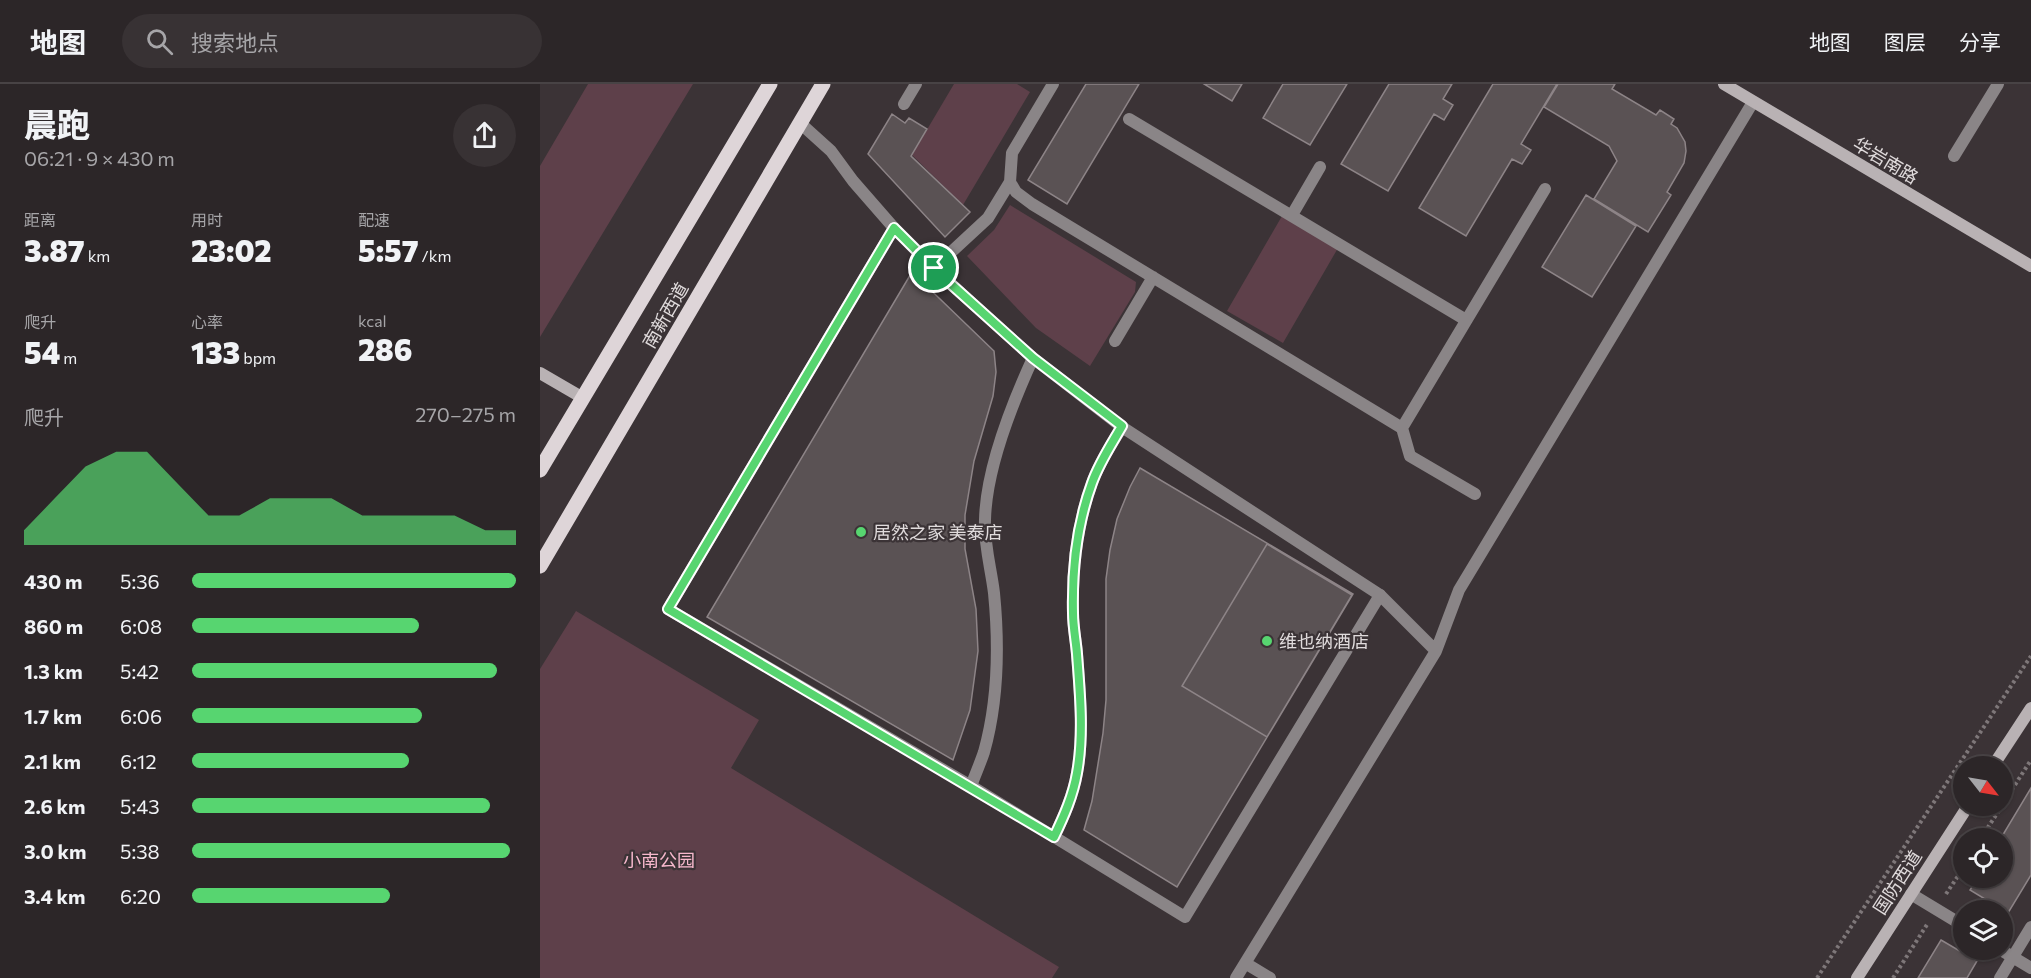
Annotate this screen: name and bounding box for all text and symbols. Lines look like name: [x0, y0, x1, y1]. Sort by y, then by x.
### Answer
search box: [122, 14, 542, 68]
text: 地图: [30, 25, 86, 59]
icon: search: [143, 25, 176, 58]
text: 搜索地点: [191, 29, 279, 56]
text: 地图: [1809, 29, 1851, 54]
text: 图层: [1884, 29, 1926, 54]
text: 分享: [1959, 29, 2001, 54]
text: 晨跑: [24, 103, 90, 144]
button: share: [453, 104, 516, 167]
street label: 华岩南路: [1849, 132, 1923, 188]
text: 06:21 · 9 × 430 m: [24, 146, 175, 170]
text: 距离: [24, 210, 56, 229]
text: 用时: [191, 210, 223, 229]
text: 配速: [358, 210, 390, 229]
text: 3.87: [24, 231, 85, 268]
text: 23:02: [191, 231, 272, 268]
text: 5:57: [358, 231, 419, 268]
pin: [908, 242, 959, 293]
text: km: [85, 246, 110, 265]
text: /km: [419, 246, 451, 265]
icon: arrive: [917, 251, 950, 284]
street label: 南新西道: [637, 278, 693, 352]
text: kcal: [358, 311, 387, 330]
text: 爬升: [24, 312, 56, 331]
text: 心率: [191, 312, 223, 331]
text: 286: [358, 330, 413, 367]
text: 54: [24, 333, 60, 370]
text: 133: [191, 333, 240, 370]
text: m: [60, 348, 77, 367]
text: bpm: [240, 348, 276, 367]
text: 270–275 m: [415, 402, 516, 426]
text: 爬升: [24, 405, 64, 429]
place label: 居然之家 美泰店: [873, 521, 1002, 543]
marker: 居然之家 美泰店: [854, 525, 868, 539]
text: 430 m: [24, 569, 82, 593]
text: 5:36: [120, 569, 160, 593]
text: 860 m: [24, 614, 83, 638]
text: 6:08: [120, 614, 162, 638]
place label: 维也纳酒店: [1279, 630, 1369, 652]
marker: 维也纳酒店: [1260, 634, 1274, 648]
text: 1.3 km: [24, 659, 83, 683]
text: 5:42: [120, 659, 159, 683]
text: 1.7 km: [24, 704, 82, 728]
text: 6:06: [120, 704, 162, 728]
text: 2.1 km: [24, 749, 81, 773]
text: 6:12: [120, 749, 157, 773]
north arrow: [1953, 756, 2013, 816]
map controls: [1953, 756, 2013, 960]
text: 2.6 km: [24, 794, 85, 818]
text: 5:43: [120, 794, 160, 818]
button: locate: [1953, 828, 2013, 888]
text: 3.0 km: [24, 839, 86, 863]
text: 5:38: [120, 839, 160, 863]
street label: 国防西道: [1868, 846, 1926, 918]
park label: 小南公园: [623, 849, 695, 871]
text: 3.4 km: [24, 884, 86, 908]
text: 6:20: [120, 884, 161, 908]
button: layers: [1953, 900, 2013, 960]

